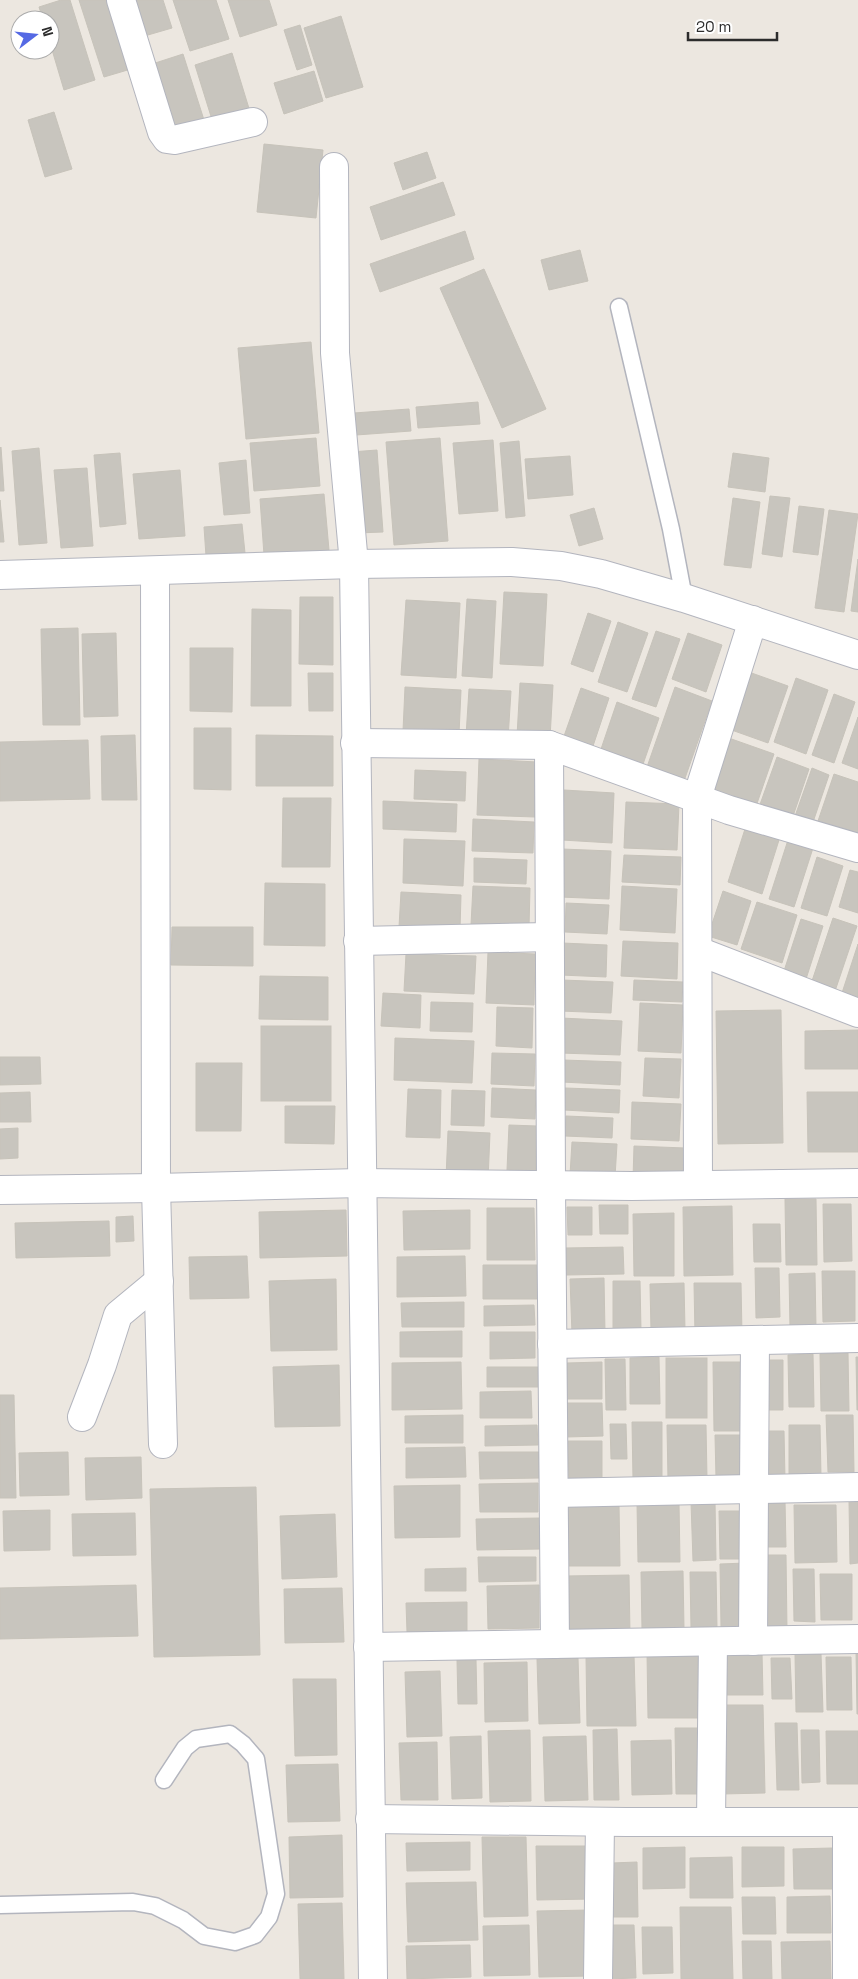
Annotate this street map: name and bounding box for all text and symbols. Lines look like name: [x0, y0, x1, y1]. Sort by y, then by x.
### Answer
north arrow: [10, 10, 60, 60]
scale bar: [688, 10, 777, 42]
text: 20 m: [696, 17, 731, 36]
text: N: [38, 24, 57, 38]

